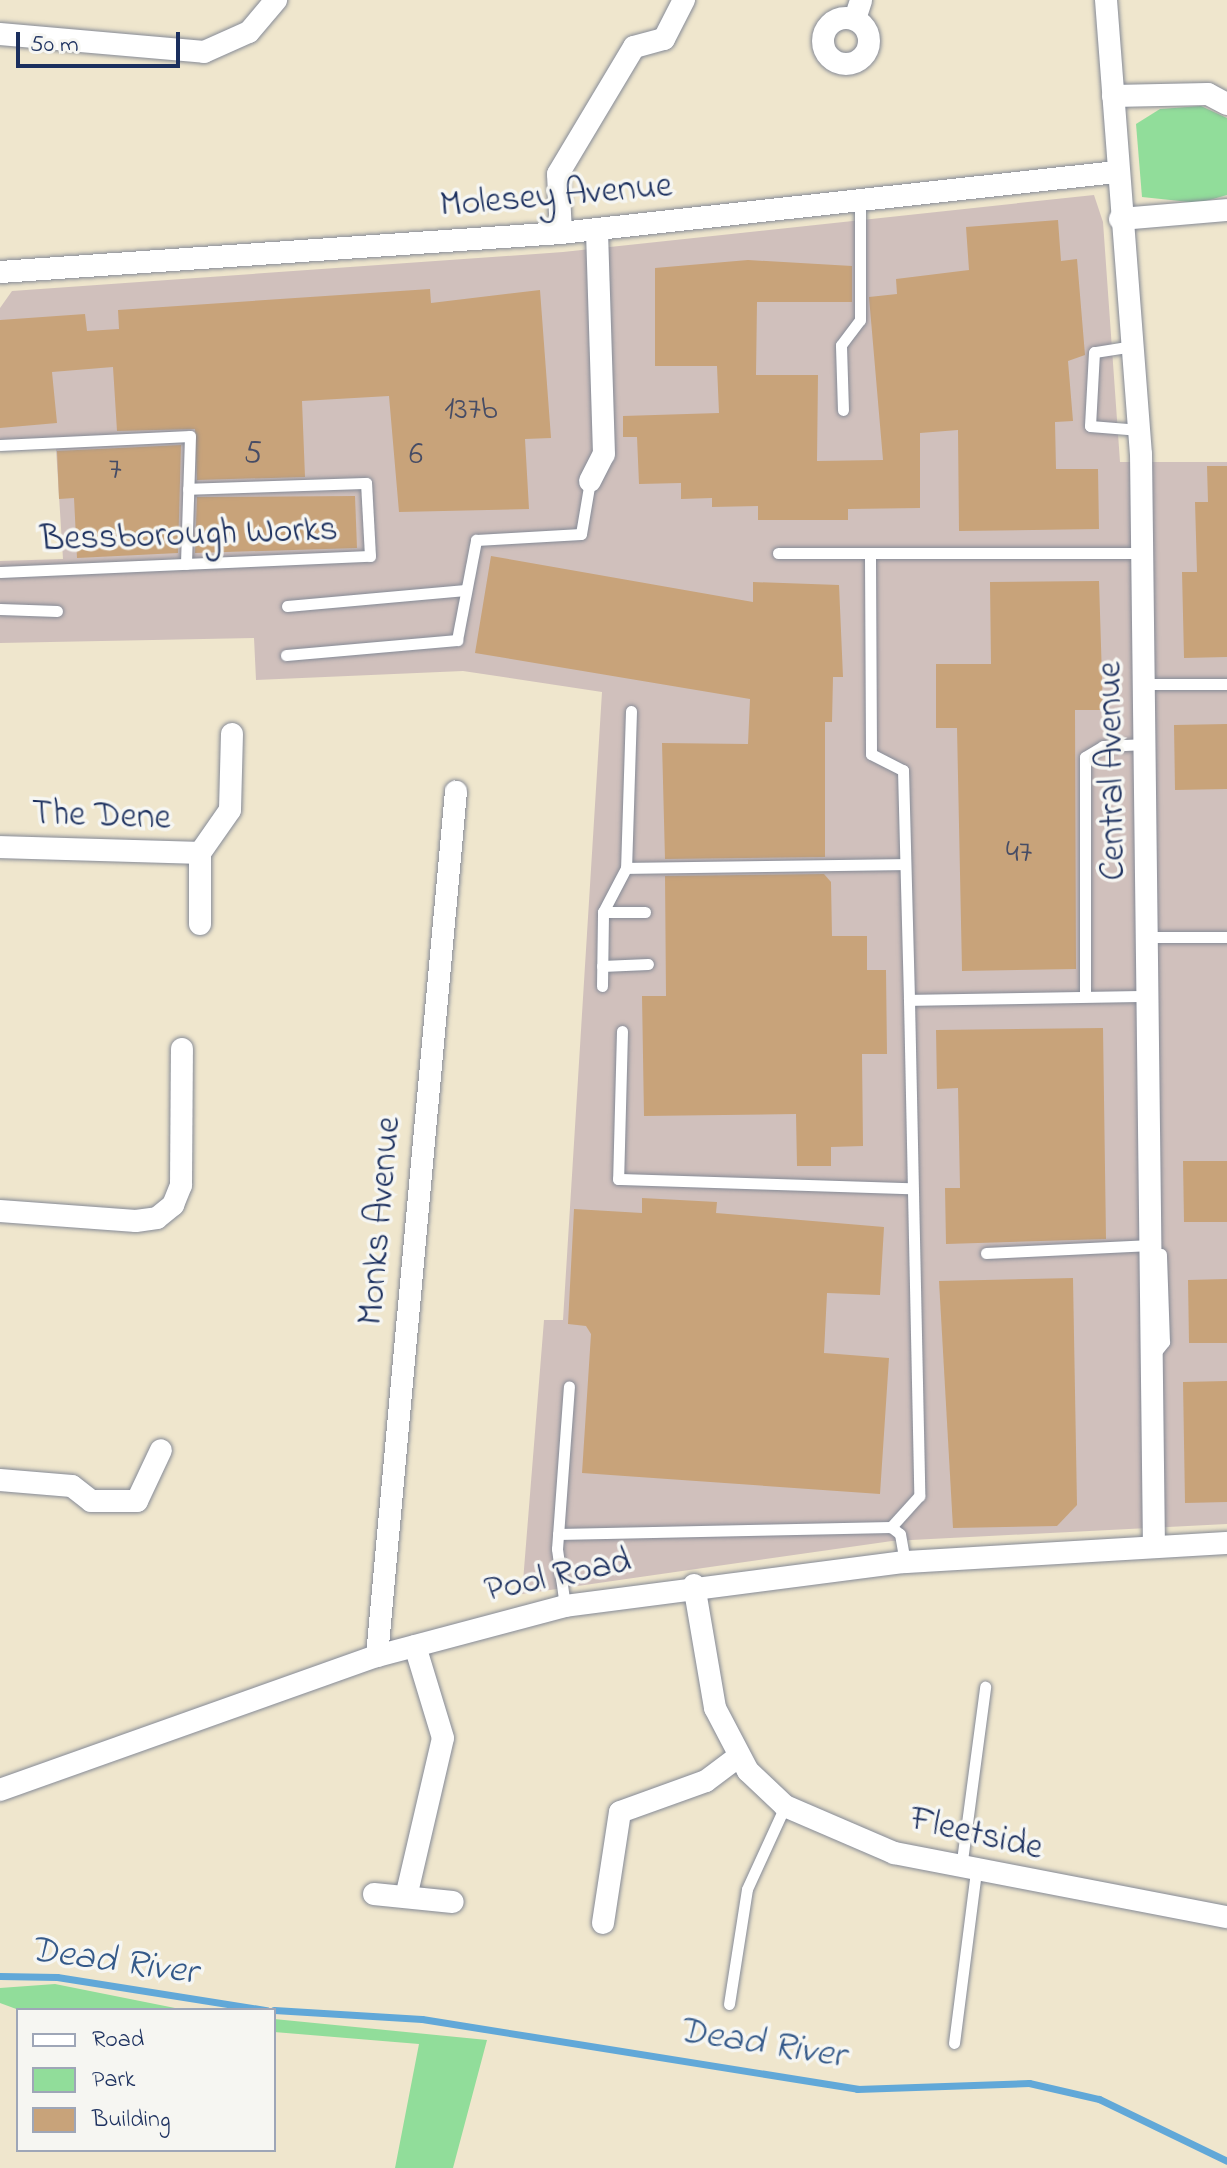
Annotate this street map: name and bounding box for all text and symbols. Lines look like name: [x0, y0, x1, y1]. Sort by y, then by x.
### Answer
scale bar: [20, 16, 184, 66]
text: 50 m: [30, 28, 79, 63]
street label: Molesey Avenue: [438, 165, 674, 229]
house number: 137b: [444, 392, 498, 430]
house number: 5: [244, 436, 262, 474]
house number: 6: [409, 437, 423, 475]
house number: 7: [108, 452, 122, 490]
street label: Bessborough Works: [39, 509, 339, 563]
street label: Central Avenue: [1089, 661, 1137, 881]
street label: The Dene: [31, 793, 171, 841]
house number: 47: [1006, 835, 1032, 873]
street label: Monks Avenue: [350, 1115, 412, 1327]
street label: Pool Road: [481, 1540, 635, 1614]
street label: Fleetside: [905, 1799, 1047, 1871]
water label: Dead River: [26, 1929, 200, 1997]
legend: [16, 2008, 276, 2152]
water label: Dead River: [674, 2009, 848, 2081]
text: Road: [92, 2023, 144, 2058]
text: Park: [92, 2063, 135, 2098]
text: Building: [92, 2103, 171, 2138]

